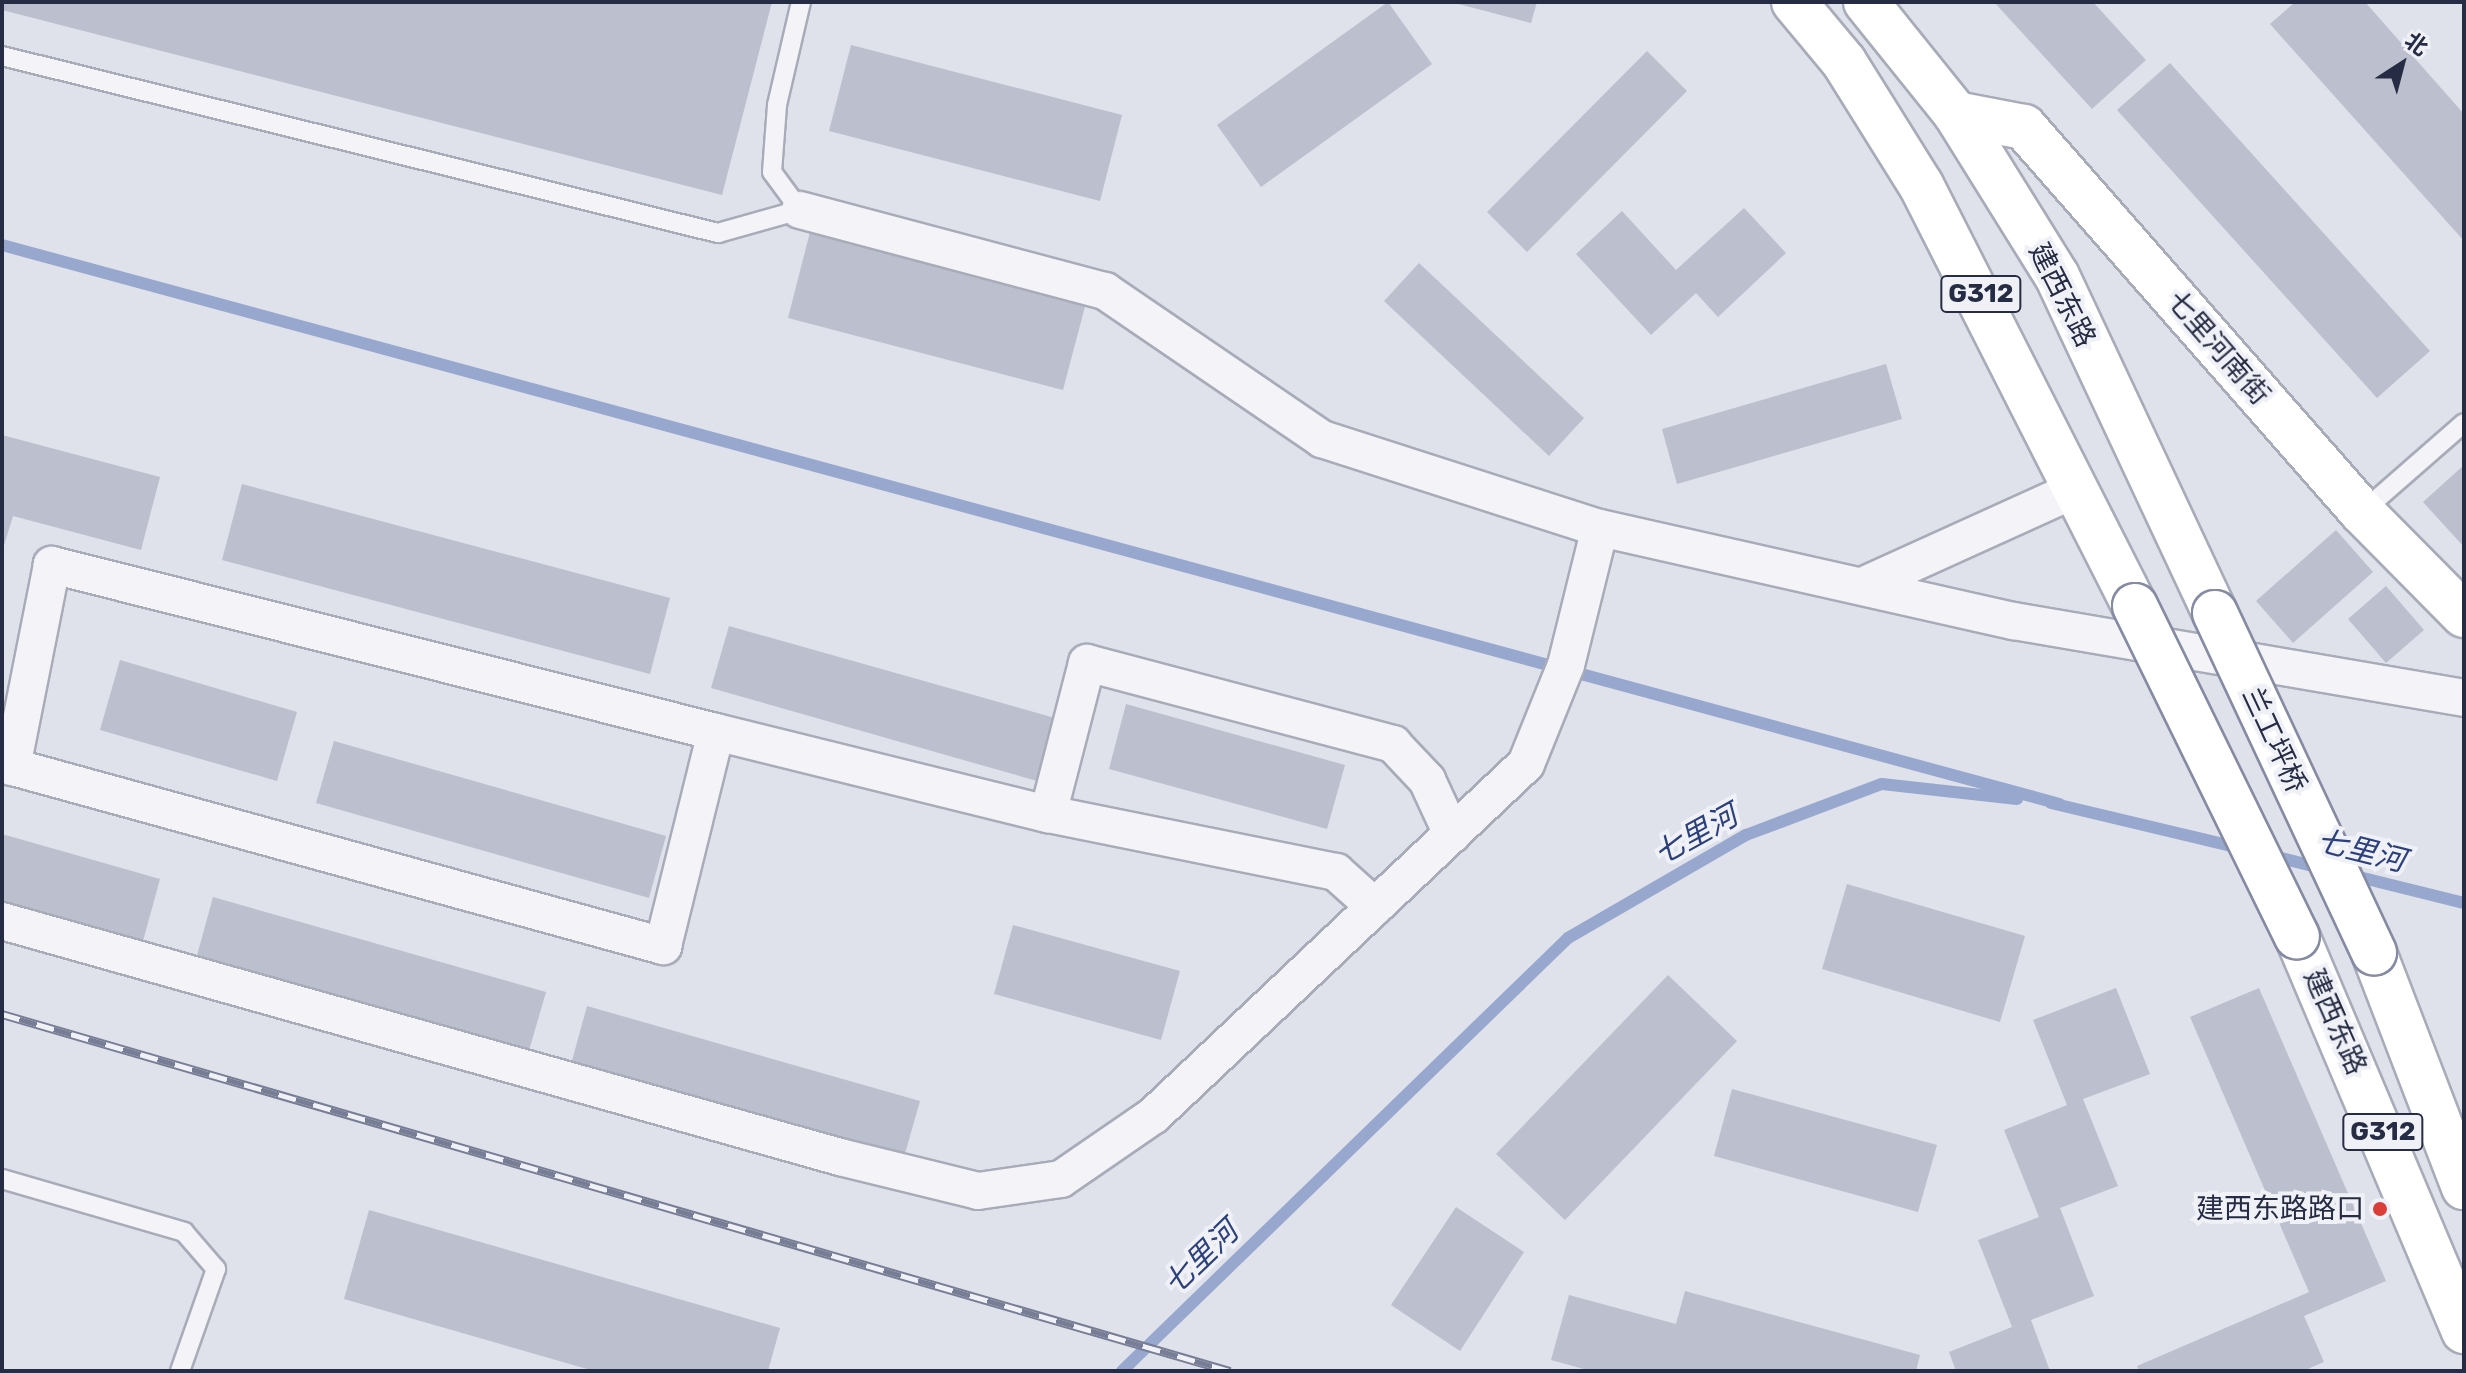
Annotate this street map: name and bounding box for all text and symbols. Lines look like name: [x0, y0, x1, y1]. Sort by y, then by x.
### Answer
north arrow: [2362, 24, 2442, 104]
text: 北: [2400, 27, 2433, 62]
street label: 建西东路: [2022, 237, 2102, 353]
road number: G312: [1939, 272, 2023, 316]
street label: 七里河南街: [2159, 284, 2277, 412]
street label: 兰工坪桥: [2235, 682, 2313, 798]
water label: 七里河: [1648, 797, 1744, 873]
water label: 七里河: [2313, 823, 2409, 879]
street label: 建西东路: [2297, 964, 2373, 1080]
road number: G312: [2341, 1110, 2425, 1154]
place label: 建西东路路口: [2196, 1192, 2364, 1226]
marker: 建西东路路口: [2371, 1200, 2389, 1218]
water label: 七里河: [1156, 1214, 1246, 1302]

